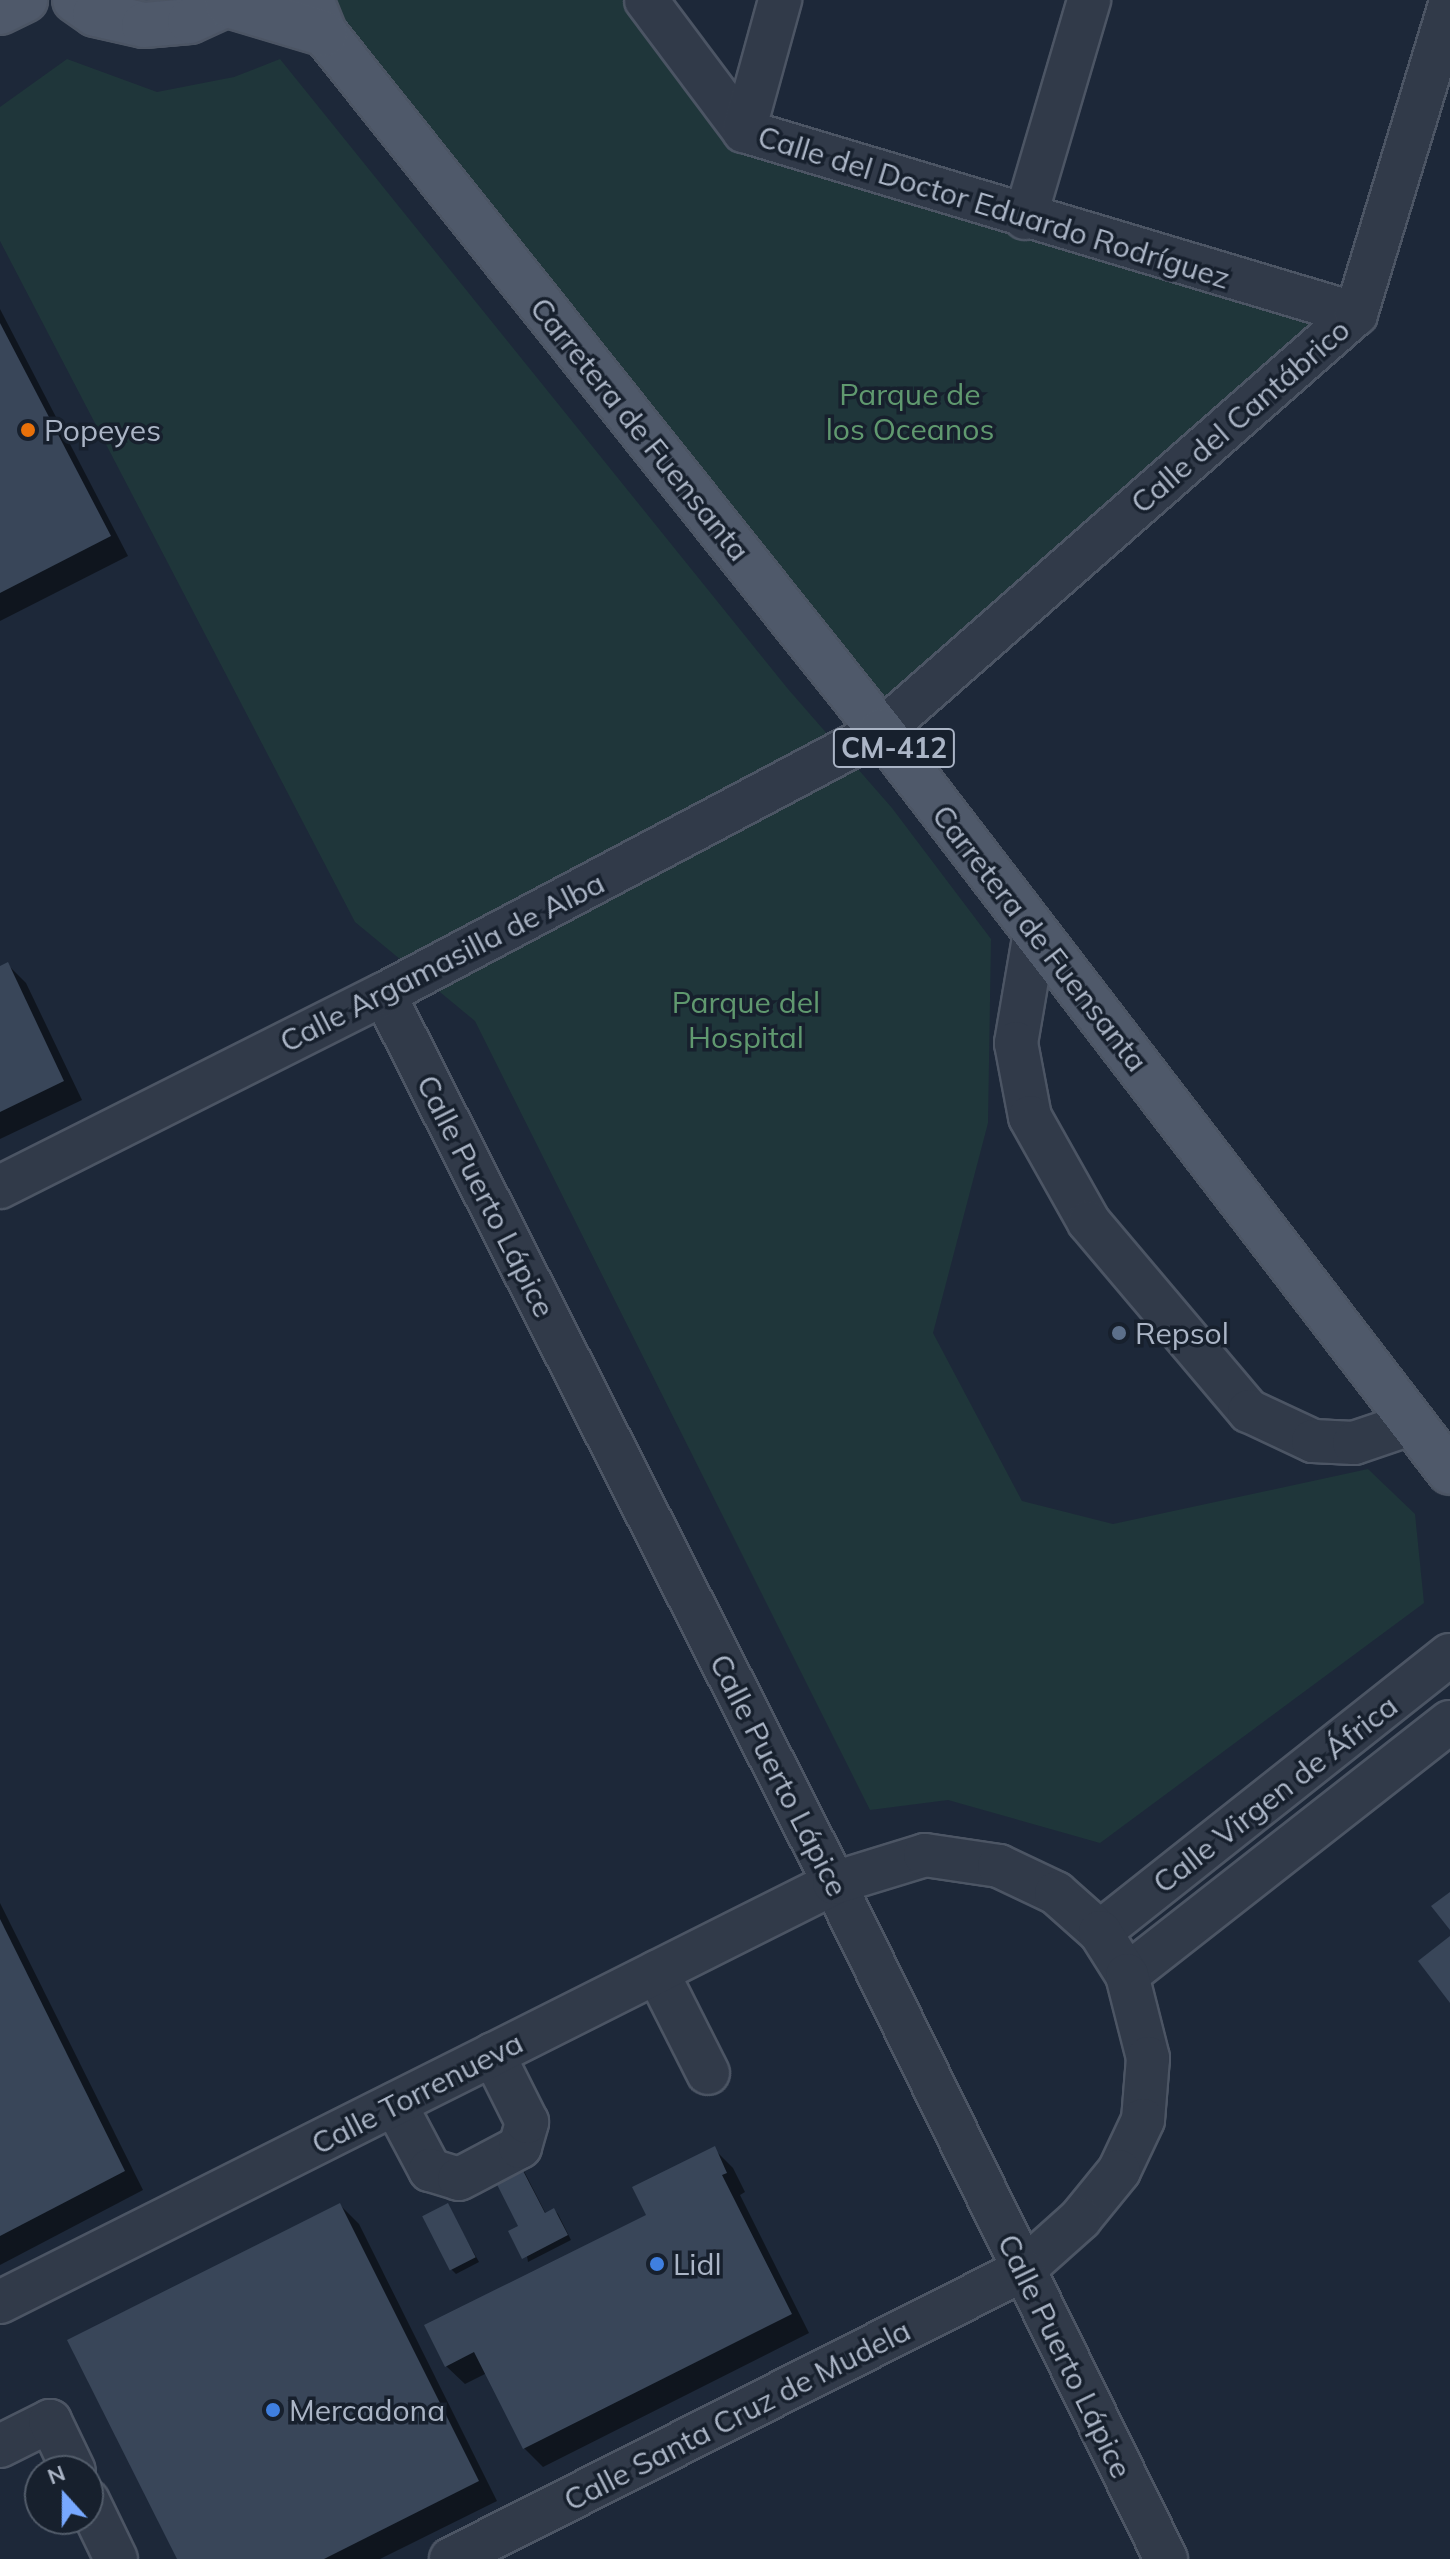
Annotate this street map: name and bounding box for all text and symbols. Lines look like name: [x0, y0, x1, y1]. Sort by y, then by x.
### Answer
street label: Calle del Doctor Eduardo Rodríguez: [754, 118, 1234, 296]
street label: Carretera de Fuensanta: [523, 290, 757, 568]
street label: Calle del Cantábrico: [1123, 311, 1357, 521]
park label: Parque de los Oceanos: [826, 376, 994, 446]
place label: Popeyes: [44, 412, 161, 448]
marker: Popeyes: [19, 421, 37, 439]
road number: CM-412: [832, 724, 956, 772]
street label: Carretera de Fuensanta: [925, 798, 1155, 1078]
street label: Calle Argamasilla de Alba: [274, 864, 610, 1060]
park label: Parque del Hospital: [672, 984, 820, 1054]
street label: Calle Puerto Lápice: [409, 1069, 563, 1323]
place label: Repsol: [1135, 1315, 1229, 1351]
marker: Repsol: [1110, 1324, 1128, 1342]
street label: Calle Puerto Lápice: [702, 1648, 856, 1902]
street label: Calle Virgen de África: [1146, 1687, 1404, 1901]
street label: Calle Torrenueva: [305, 2024, 529, 2162]
street label: Calle Puerto Lápice: [990, 2228, 1140, 2484]
place label: Lidl: [673, 2246, 722, 2282]
marker: Lidl: [648, 2255, 666, 2273]
street label: Calle Santa Cruz de Mudela: [558, 2312, 916, 2518]
place label: Mercadona: [289, 2392, 445, 2428]
marker: Mercadona: [264, 2401, 282, 2419]
north arrow: [24, 2455, 104, 2535]
text: N: [43, 2458, 69, 2491]

